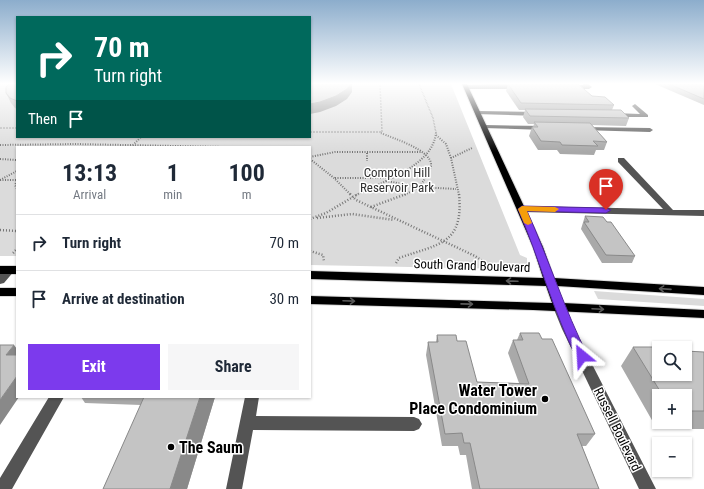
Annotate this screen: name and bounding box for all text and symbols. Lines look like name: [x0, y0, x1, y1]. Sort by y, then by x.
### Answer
text: 70 m: [94, 31, 150, 64]
icon: right: [28, 32, 80, 84]
text: Turn right: [94, 65, 162, 86]
icon: arrive: [65, 108, 87, 130]
text: Then: [28, 110, 57, 128]
text: 13:13: [62, 159, 117, 187]
text: 1: [167, 159, 179, 187]
text: 100: [228, 159, 265, 187]
park label: Compton Hill Reservoir Park: [360, 165, 434, 195]
pin: [589, 169, 623, 210]
icon: arrive: [595, 175, 617, 197]
text: Arrival: [73, 187, 106, 202]
text: min: [163, 187, 182, 202]
text: m: [242, 187, 252, 202]
icon: right: [28, 232, 50, 254]
text: Turn right: [62, 234, 121, 252]
text: 70 m: [269, 234, 299, 252]
street label: South Grand Boulevard: [413, 256, 531, 275]
one-way arrow: [506, 277, 519, 284]
one-way arrow: [659, 285, 672, 292]
icon: arrive: [28, 288, 50, 310]
text: Arrive at destination: [62, 290, 185, 308]
text: 30 m: [269, 290, 299, 308]
one-way arrow: [342, 298, 355, 305]
one-way arrow: [460, 300, 473, 308]
one-way arrow: [591, 305, 604, 312]
position arrow: [561, 335, 603, 377]
map controls: [652, 341, 692, 477]
button: search: [652, 341, 692, 381]
button: Exit: [28, 344, 160, 390]
button: Share: [168, 344, 299, 390]
place label: Water Tower Place Condominium: [409, 381, 537, 418]
street label: Russell Boulevard: [591, 385, 644, 473]
button: +: [652, 389, 692, 429]
marker: Water Tower Place Condominium: [540, 394, 550, 404]
button: −: [652, 437, 692, 477]
place label: The Saum: [179, 438, 243, 457]
marker: The Saum: [166, 442, 176, 452]

